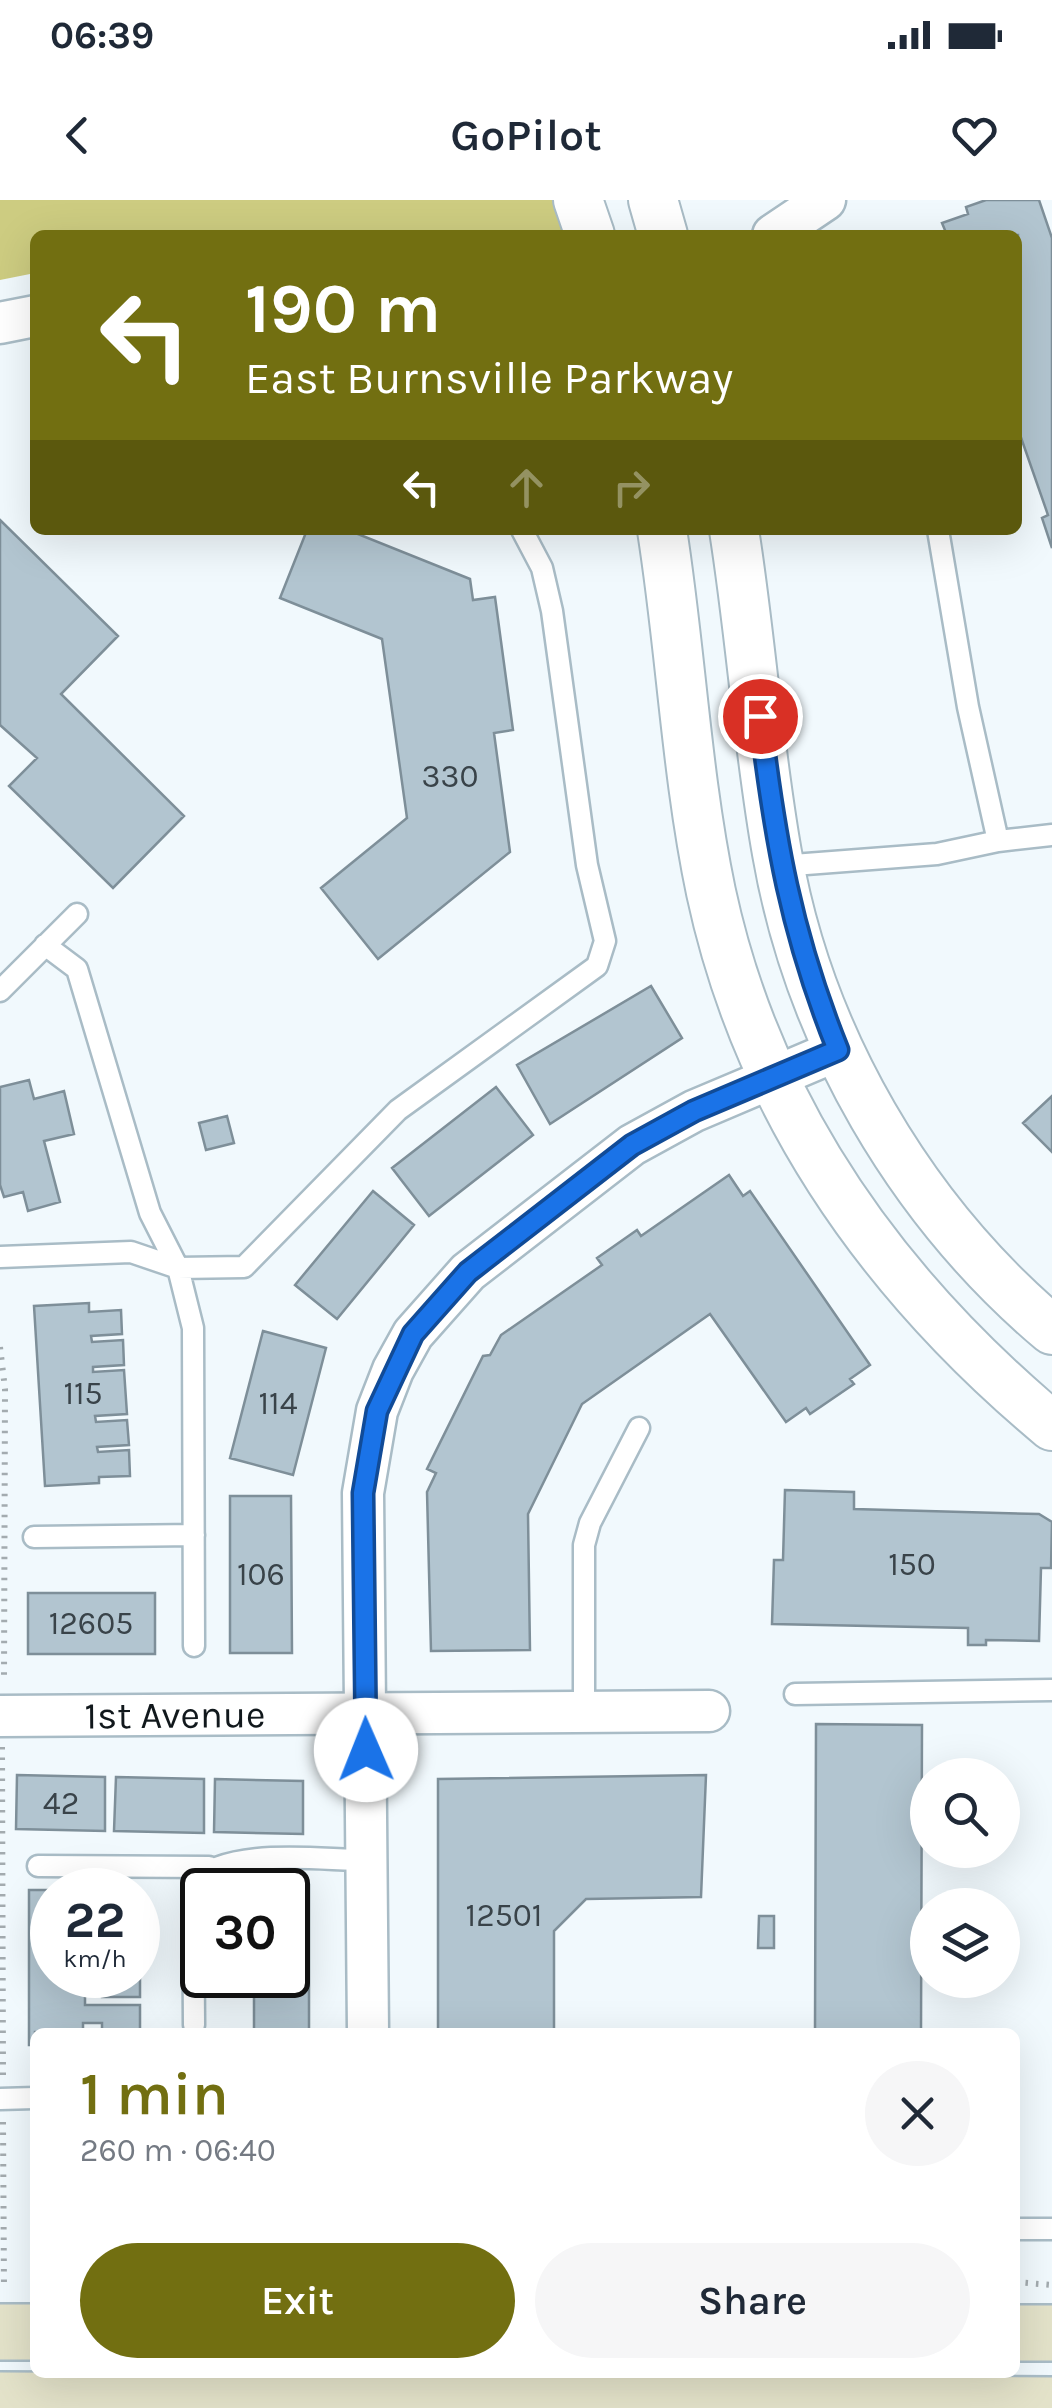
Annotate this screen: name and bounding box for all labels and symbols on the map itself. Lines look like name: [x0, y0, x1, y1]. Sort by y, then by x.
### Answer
pin: [718, 674, 803, 759]
house number: 330: [422, 758, 478, 795]
house number: 115: [63, 1375, 103, 1412]
house number: 114: [258, 1385, 298, 1422]
house number: 150: [888, 1546, 936, 1583]
house number: 106: [237, 1556, 285, 1593]
house number: 12605: [49, 1605, 133, 1642]
street label: 1st Avenue: [84, 1692, 266, 1738]
position arrow: [314, 1698, 418, 1802]
house number: 42: [43, 1785, 79, 1822]
speed limit sign: 30: [180, 1868, 310, 1998]
house number: 12501: [466, 1897, 542, 1934]

